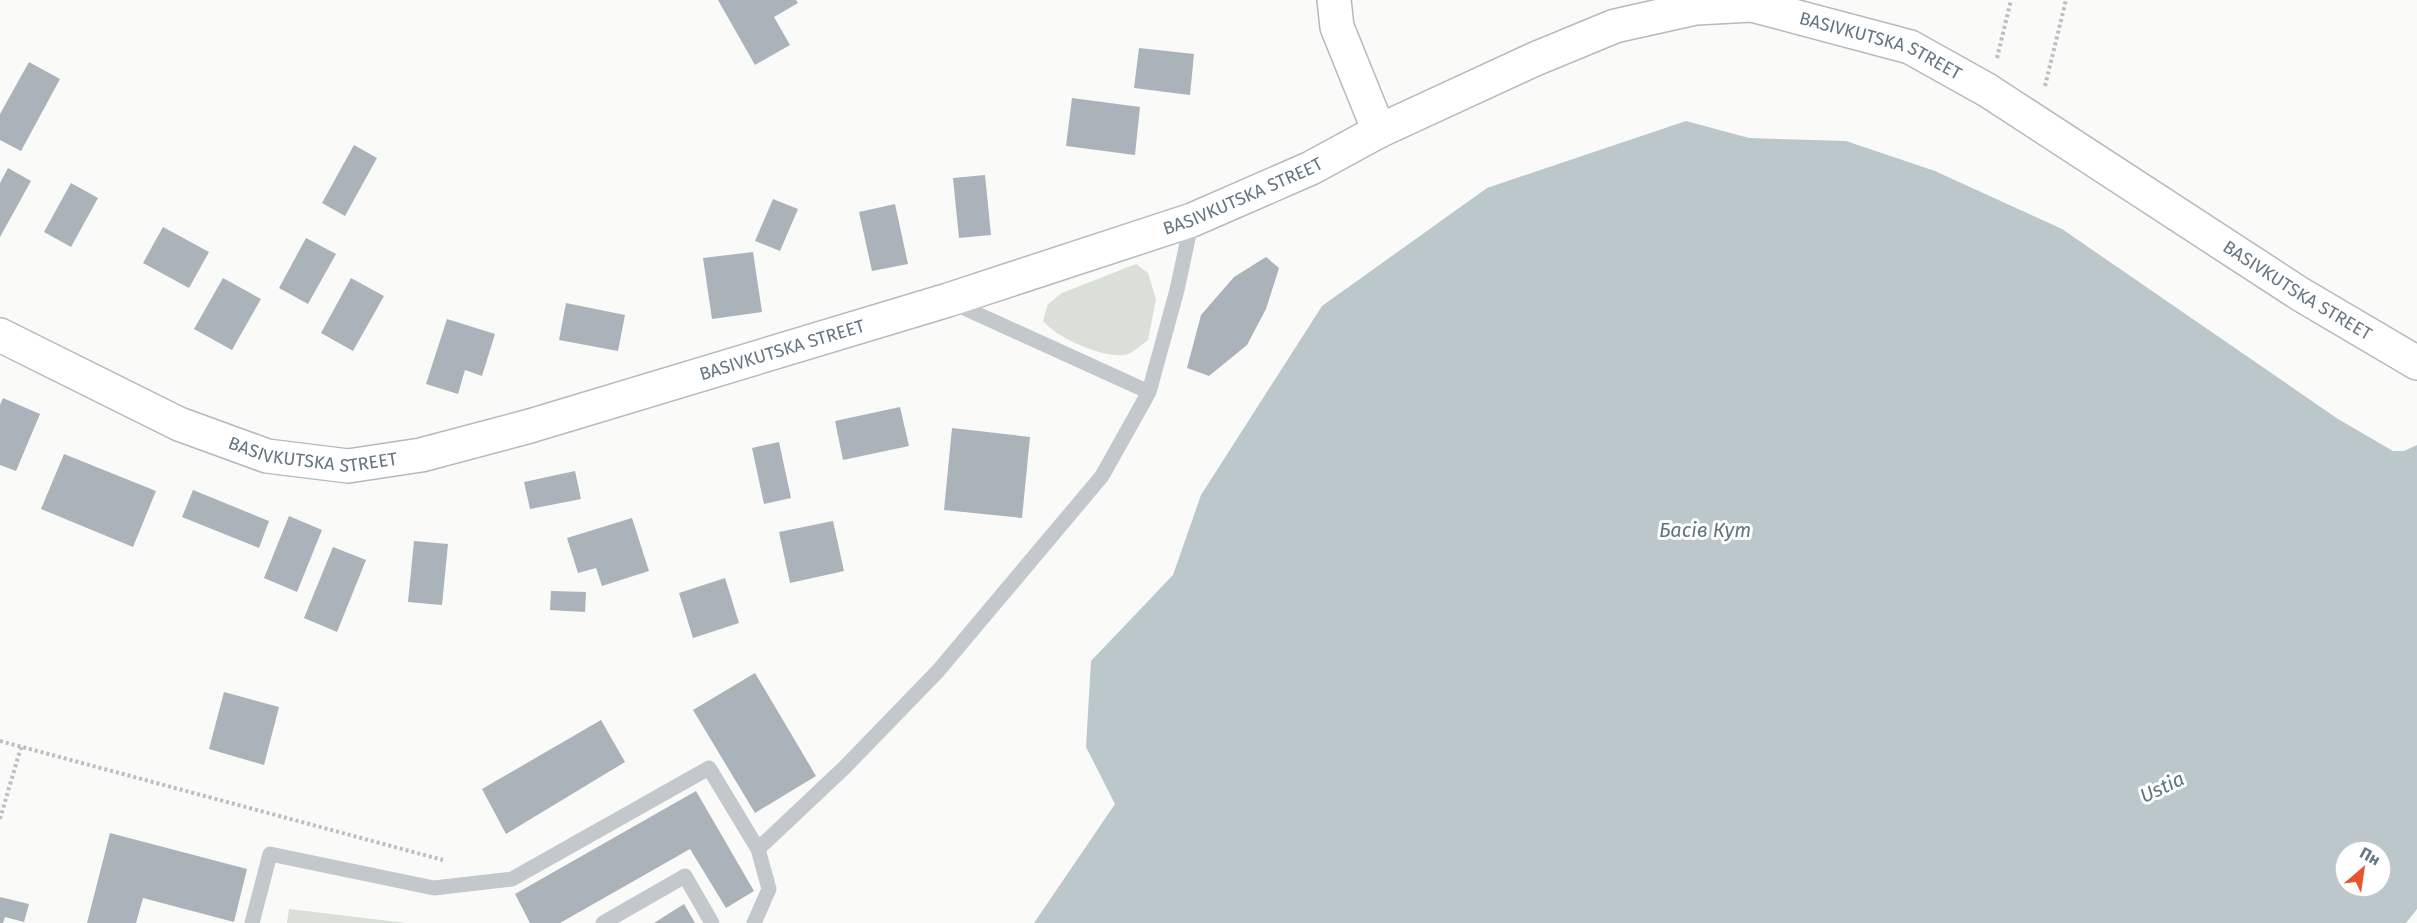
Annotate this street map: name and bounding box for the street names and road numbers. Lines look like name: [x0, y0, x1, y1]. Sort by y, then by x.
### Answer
street label: BASIVKUTSKA STREET: [1797, 7, 1966, 85]
street label: BASIVKUTSKA STREET: [1160, 152, 1327, 240]
street label: BASIVKUTSKA STREET: [2219, 236, 2376, 345]
street label: BASIVKUTSKA STREET: [697, 315, 868, 385]
street label: BASIVKUTSKA STREET: [225, 432, 399, 477]

